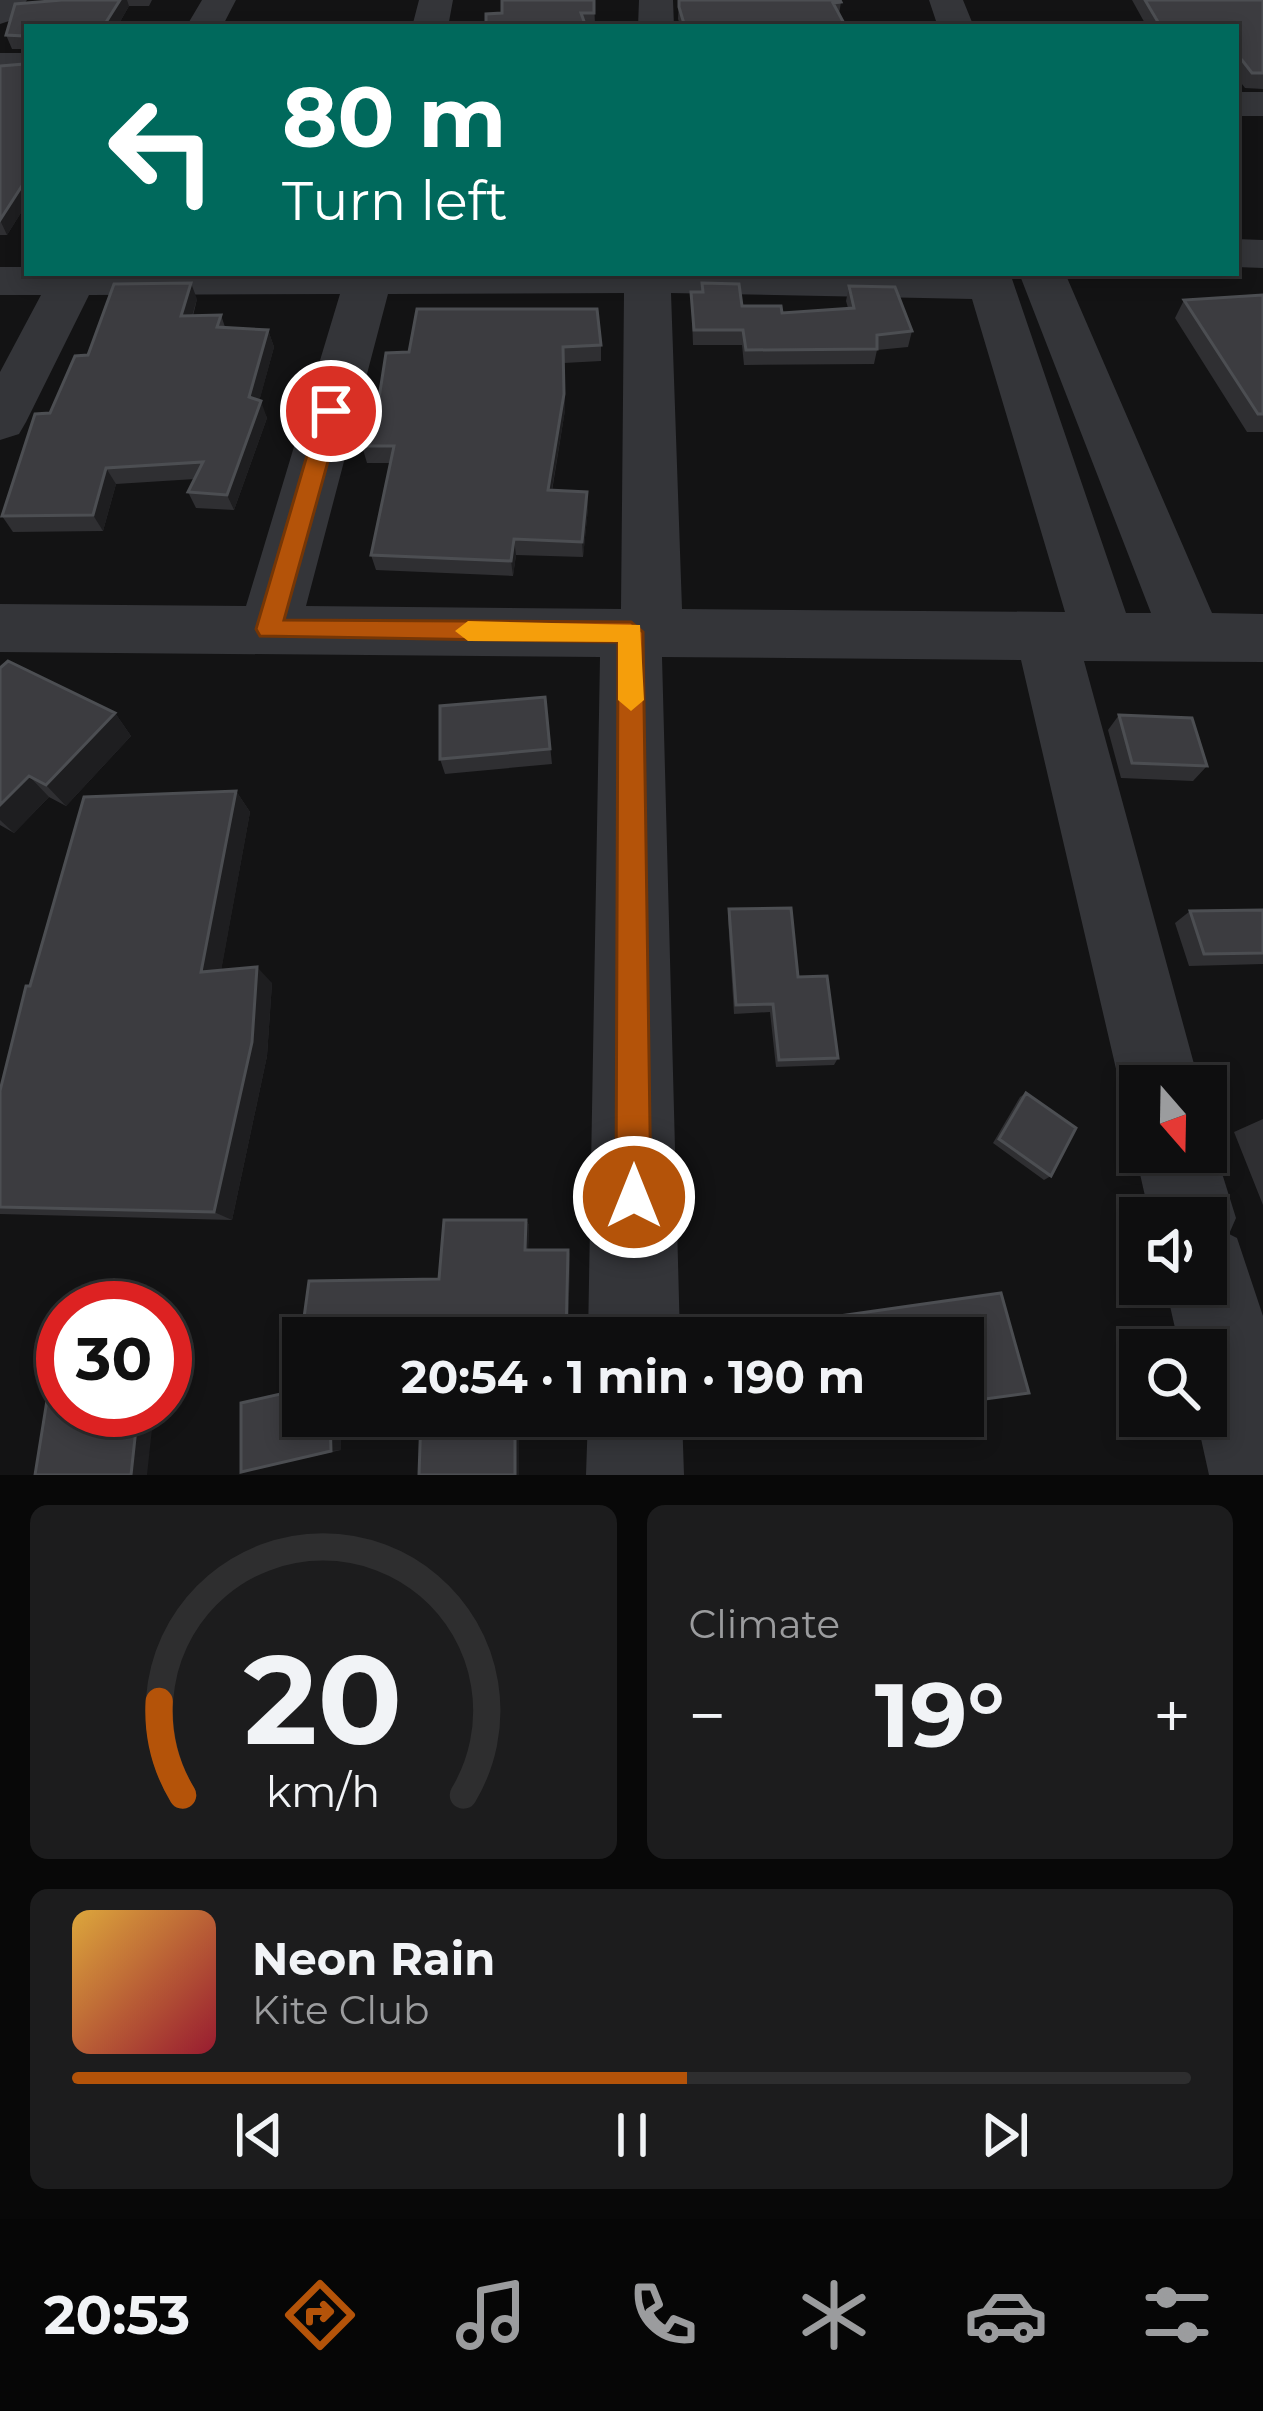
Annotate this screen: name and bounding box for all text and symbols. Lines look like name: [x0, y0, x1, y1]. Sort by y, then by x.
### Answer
text: 80 m: [282, 66, 506, 168]
icon: left: [84, 72, 240, 228]
text: Turn left: [282, 168, 508, 234]
pin: [280, 360, 382, 462]
icon: arrive: [298, 378, 364, 444]
north arrow: [1119, 1065, 1227, 1173]
map controls: [1119, 1065, 1227, 1437]
position arrow: [571, 1134, 697, 1260]
button: sound: [1119, 1197, 1227, 1305]
speed limit sign: 30: [36, 1281, 192, 1437]
button: search: [1119, 1329, 1227, 1437]
text: 20:54 · 1 min · 190 m: [401, 1349, 865, 1404]
text: Climate: [689, 1600, 840, 1648]
text: 20: [244, 1623, 402, 1775]
text: 19°: [875, 1660, 1005, 1770]
text: −: [689, 1675, 726, 1756]
text: +: [1153, 1675, 1191, 1756]
text: km/h: [266, 1765, 380, 1818]
text: Neon Rain: [252, 1931, 495, 1986]
text: Kite Club: [252, 1986, 430, 2034]
icon: previous: [226, 2102, 292, 2168]
icon: pause: [599, 2102, 665, 2168]
icon: next: [972, 2102, 1038, 2168]
icon: directions: [278, 2273, 362, 2357]
icon: music: [449, 2273, 533, 2357]
icon: phone: [621, 2273, 705, 2357]
icon: climate: [792, 2273, 876, 2357]
icon: car: [964, 2273, 1048, 2357]
icon: filters: [1135, 2273, 1219, 2357]
text: 20:53: [44, 2282, 190, 2348]

